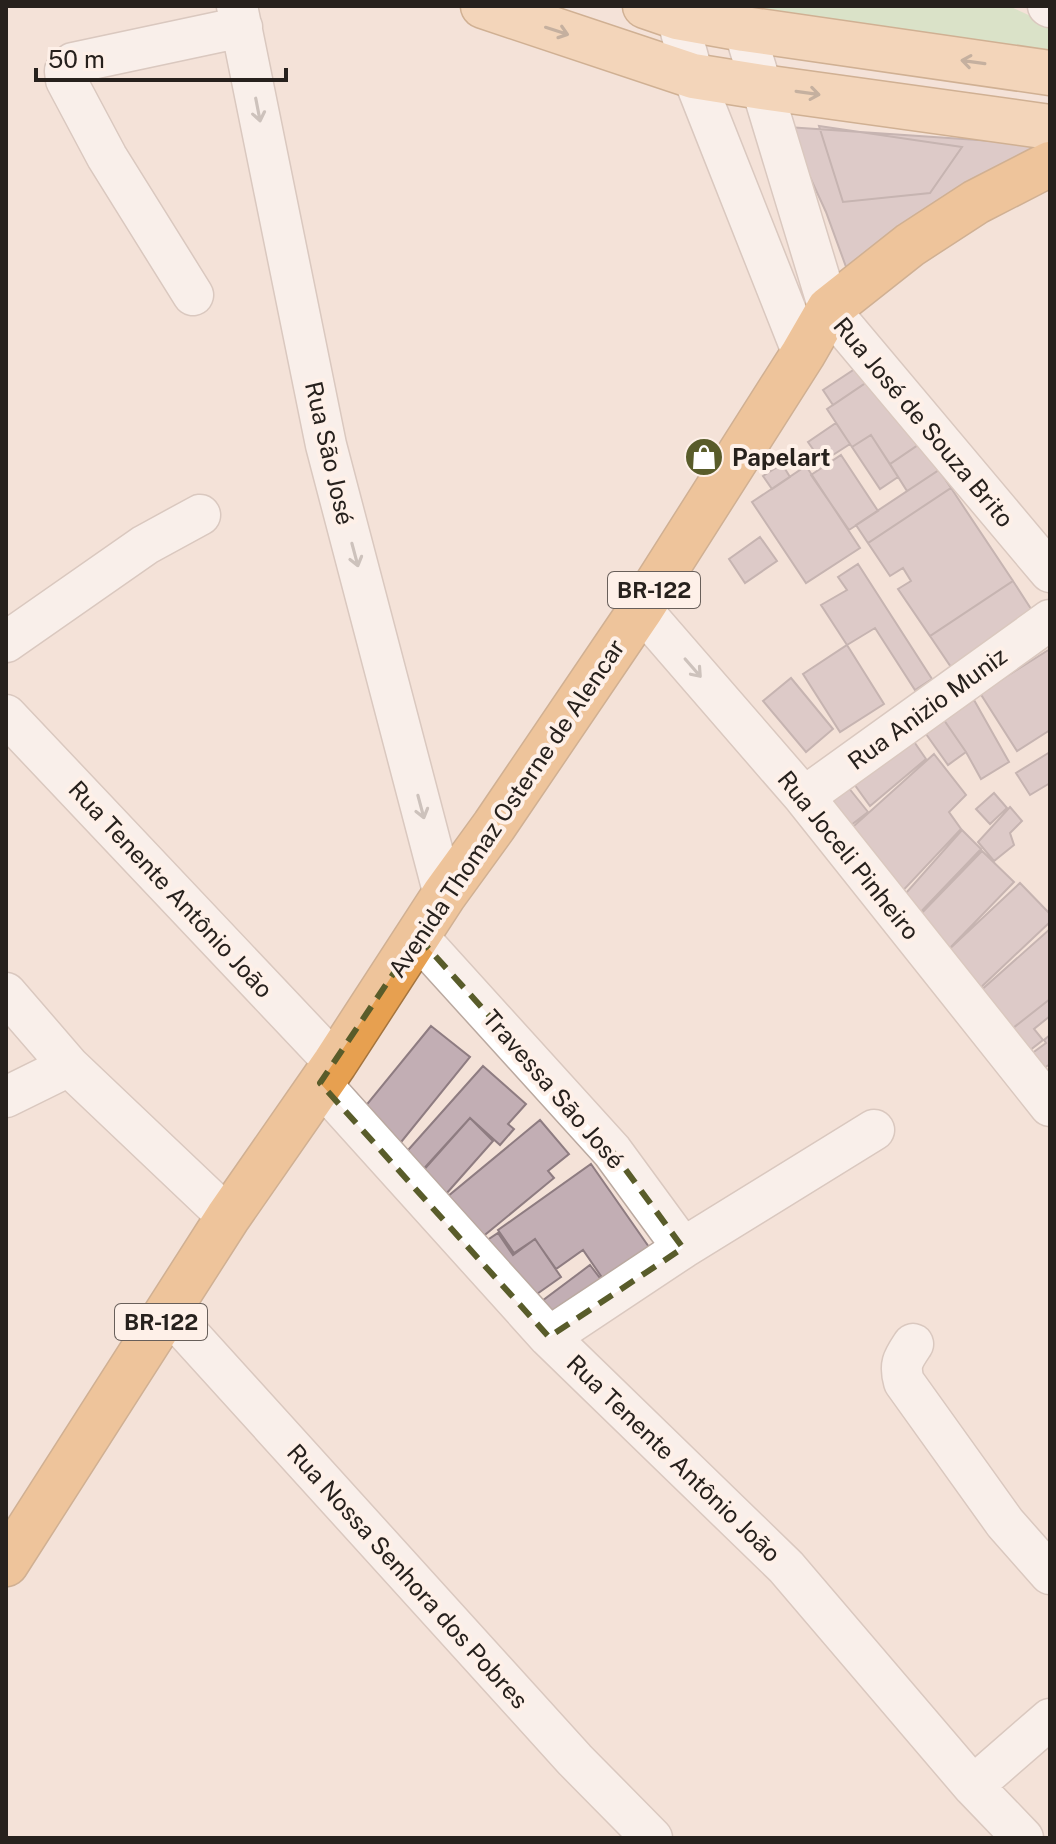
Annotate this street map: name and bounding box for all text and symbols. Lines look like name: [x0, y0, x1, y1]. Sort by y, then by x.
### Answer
one-way arrow: [544, 25, 569, 40]
scale bar: [36, 32, 286, 82]
text: 50 m: [48, 45, 105, 73]
one-way arrow: [961, 54, 986, 69]
one-way arrow: [794, 86, 821, 101]
one-way arrow: [252, 96, 267, 122]
street label: Rua José de Souza Brito: [828, 312, 1020, 532]
street label: Rua São José: [300, 379, 360, 527]
shop icon: Papelart: [683, 436, 725, 478]
place label: Papelart: [732, 443, 830, 471]
one-way arrow: [349, 542, 364, 568]
road number: BR-122: [608, 572, 700, 608]
street label: Avenida Thomaz Osterne de Alencar: [382, 634, 630, 982]
street label: Rua Anizio Muniz: [842, 641, 1012, 775]
one-way arrow: [683, 657, 701, 677]
street label: Rua Joceli Pinheiro: [772, 765, 926, 945]
street label: Rua Tenente Antônio João: [63, 775, 279, 1003]
one-way arrow: [414, 793, 429, 819]
street label: Travessa São José: [477, 1004, 631, 1174]
road number: BR-122: [115, 1304, 207, 1340]
street label: Rua Tenente Antônio João: [561, 1349, 787, 1567]
street label: Rua Nossa Senhora dos Pobres: [282, 1438, 534, 1714]

